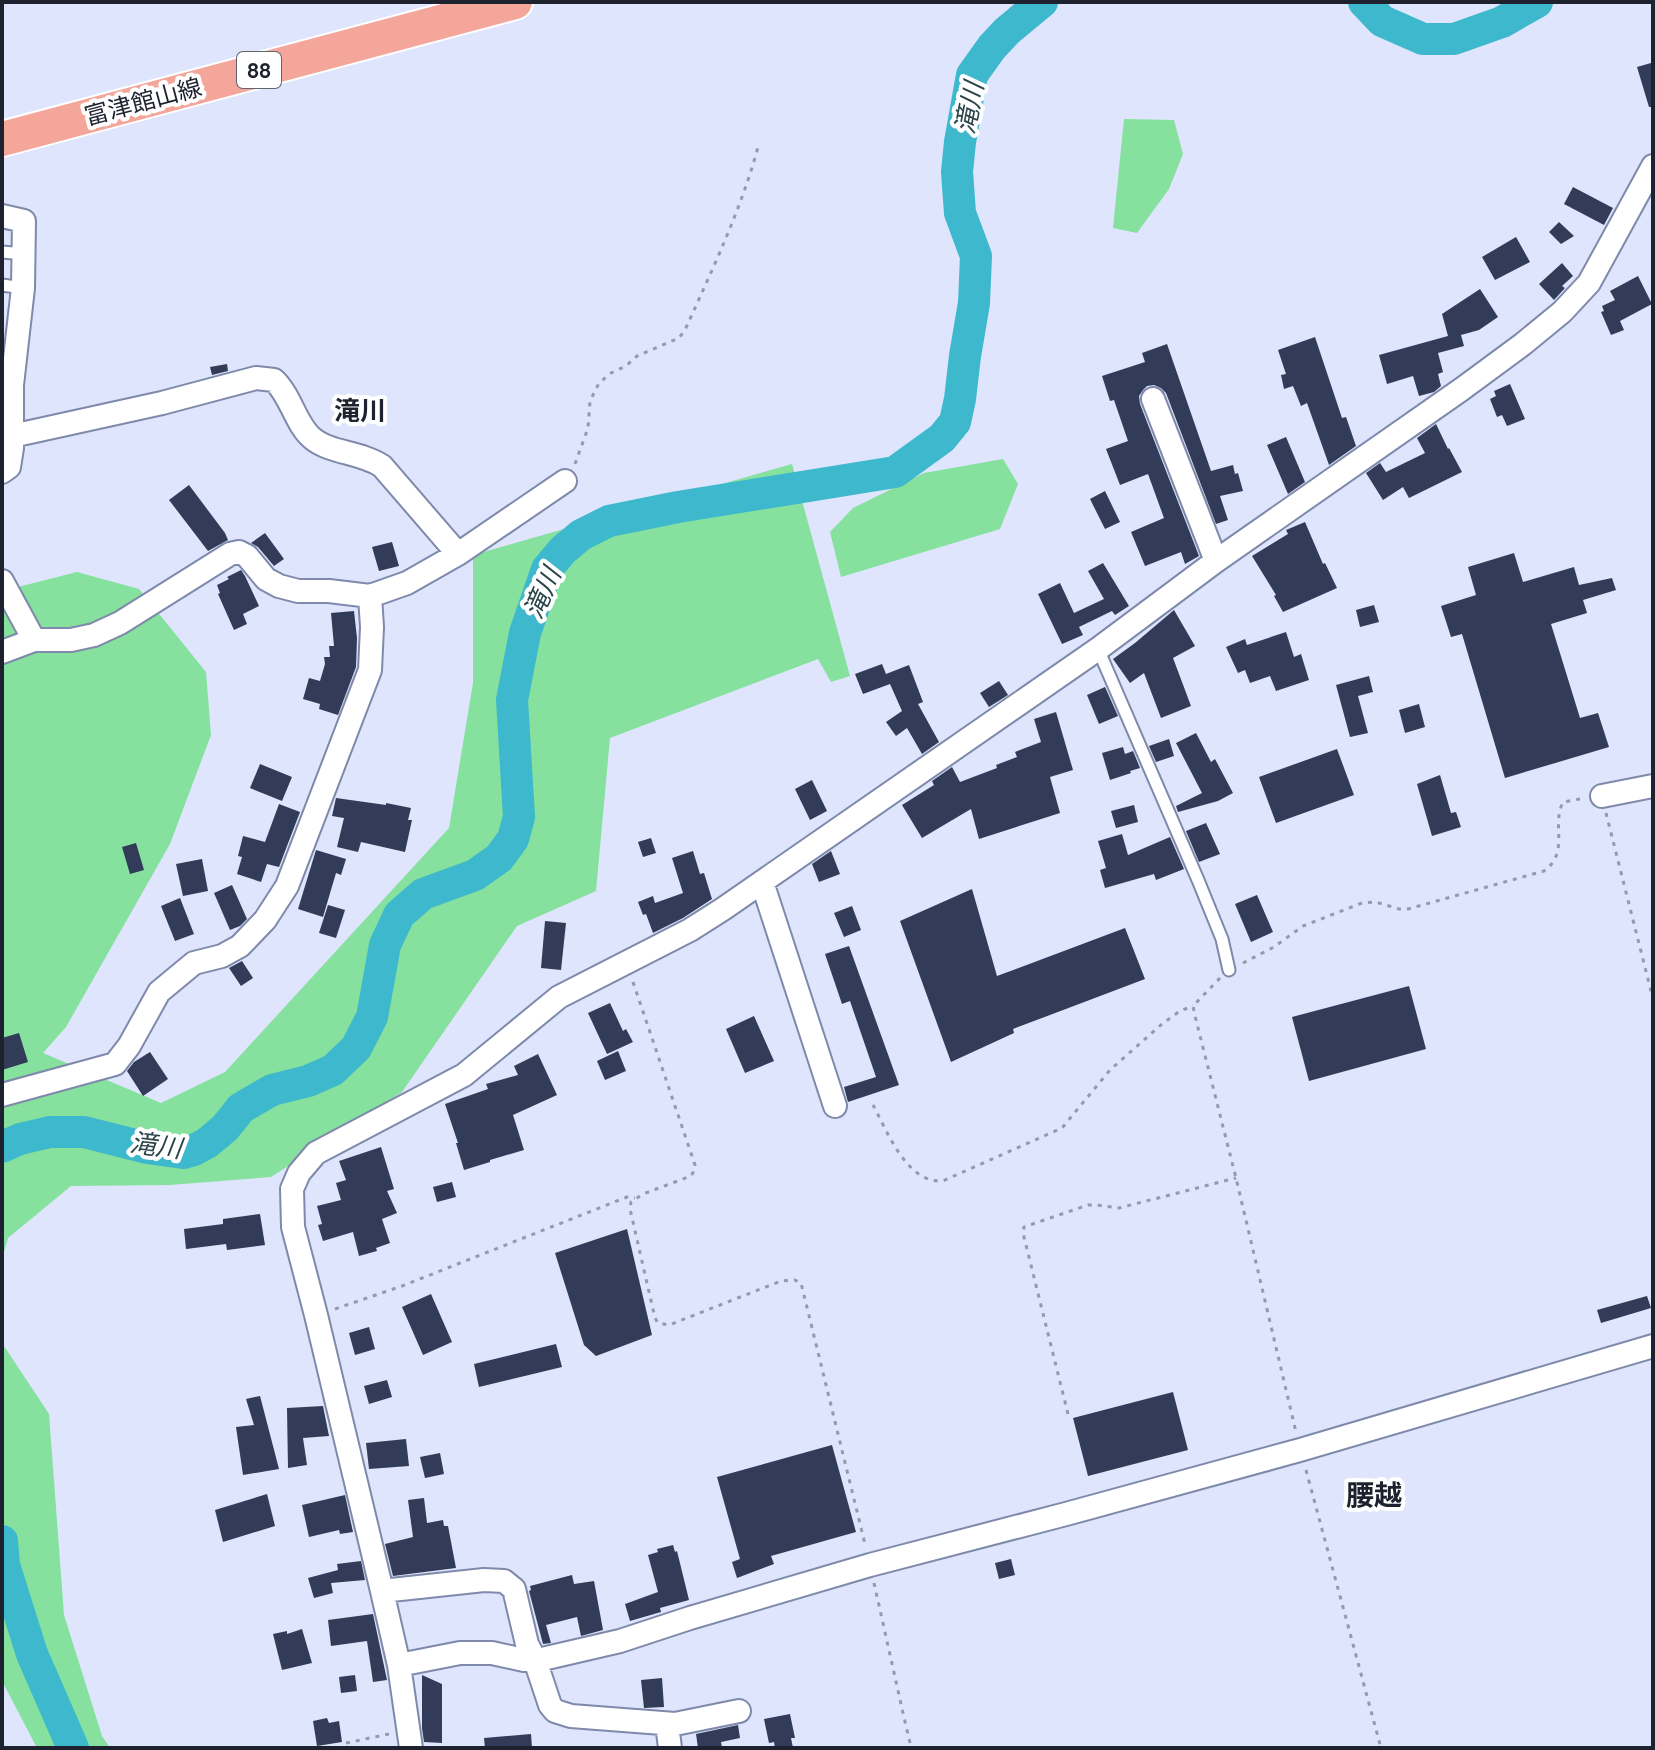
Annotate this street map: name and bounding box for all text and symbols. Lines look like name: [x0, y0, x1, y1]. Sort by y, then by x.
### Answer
road number: 88: [237, 52, 281, 88]
street label: 富津館山線: [81, 71, 205, 131]
water label: 滝川: [948, 76, 991, 137]
district label: 滝川: [334, 394, 386, 427]
water label: 滝川: [516, 560, 569, 623]
water label: 滝川: [128, 1125, 187, 1165]
district label: 腰越: [1346, 1477, 1402, 1512]

